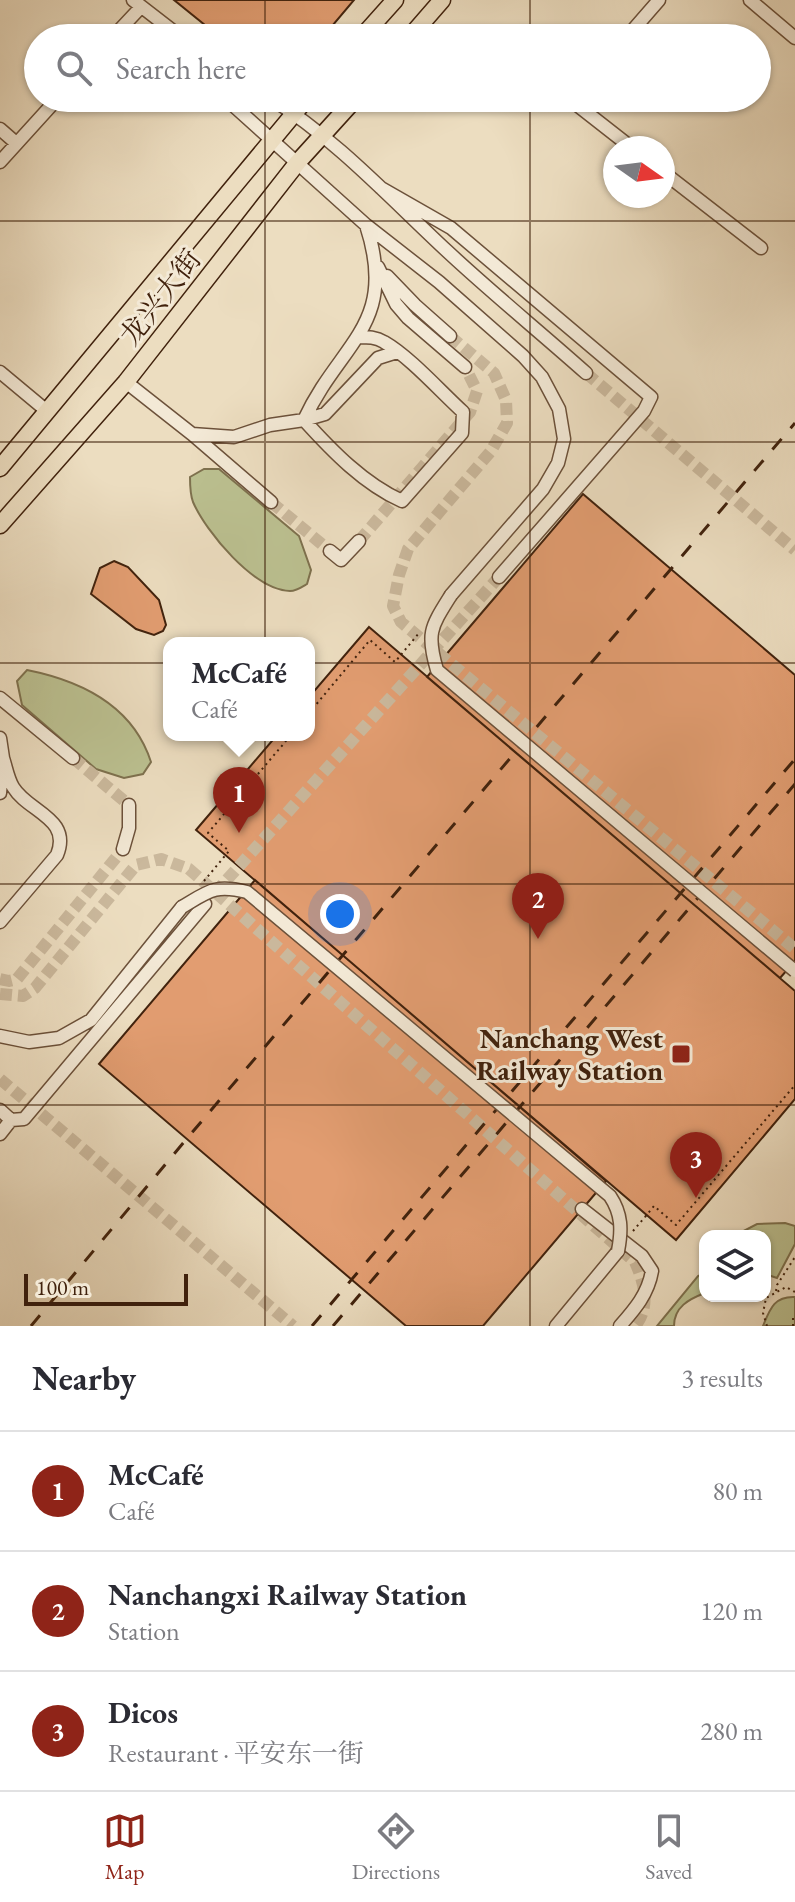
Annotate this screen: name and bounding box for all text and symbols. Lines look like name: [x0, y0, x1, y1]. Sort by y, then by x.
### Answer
search box: [24, 24, 771, 112]
icon: search: [52, 46, 96, 90]
text: Search here: [116, 49, 246, 88]
north arrow: [603, 136, 675, 208]
street label: 龙兴大街: [111, 242, 209, 352]
popup: [163, 637, 315, 741]
text: McCafé: [191, 653, 287, 692]
text: Café: [191, 692, 238, 726]
pin: 1: [213, 767, 265, 833]
pin: 2: [512, 873, 564, 939]
your location: [320, 894, 360, 934]
place label: Nanchang West Railway Station: [476, 1020, 663, 1088]
marker: Nanchang West Railway Station: [670, 1043, 692, 1065]
pin: 3: [670, 1132, 722, 1198]
map controls: [699, 1230, 771, 1302]
button: layers: [699, 1230, 771, 1302]
scale bar: [24, 1270, 188, 1306]
text: 100 m: [36, 1273, 89, 1302]
text: Nearby: [32, 1356, 136, 1400]
text: 3 results: [682, 1361, 763, 1395]
text: McCafé: [108, 1455, 204, 1494]
text: 1: [51, 1474, 65, 1508]
text: 80 m: [713, 1474, 763, 1508]
text: Café: [108, 1494, 155, 1528]
text: Nanchangxi Railway Station: [108, 1575, 467, 1614]
text: 2: [51, 1594, 65, 1628]
text: 120 m: [700, 1594, 763, 1628]
text: Station: [108, 1614, 180, 1648]
text: Dicos: [108, 1693, 178, 1732]
text: 3: [51, 1714, 65, 1748]
text: 280 m: [700, 1714, 763, 1748]
text: Restaurant · 平安东一街: [108, 1736, 364, 1770]
tab: Map: [103, 1809, 147, 1886]
tab: Directions: [352, 1809, 440, 1886]
tab: Saved: [645, 1809, 692, 1886]

